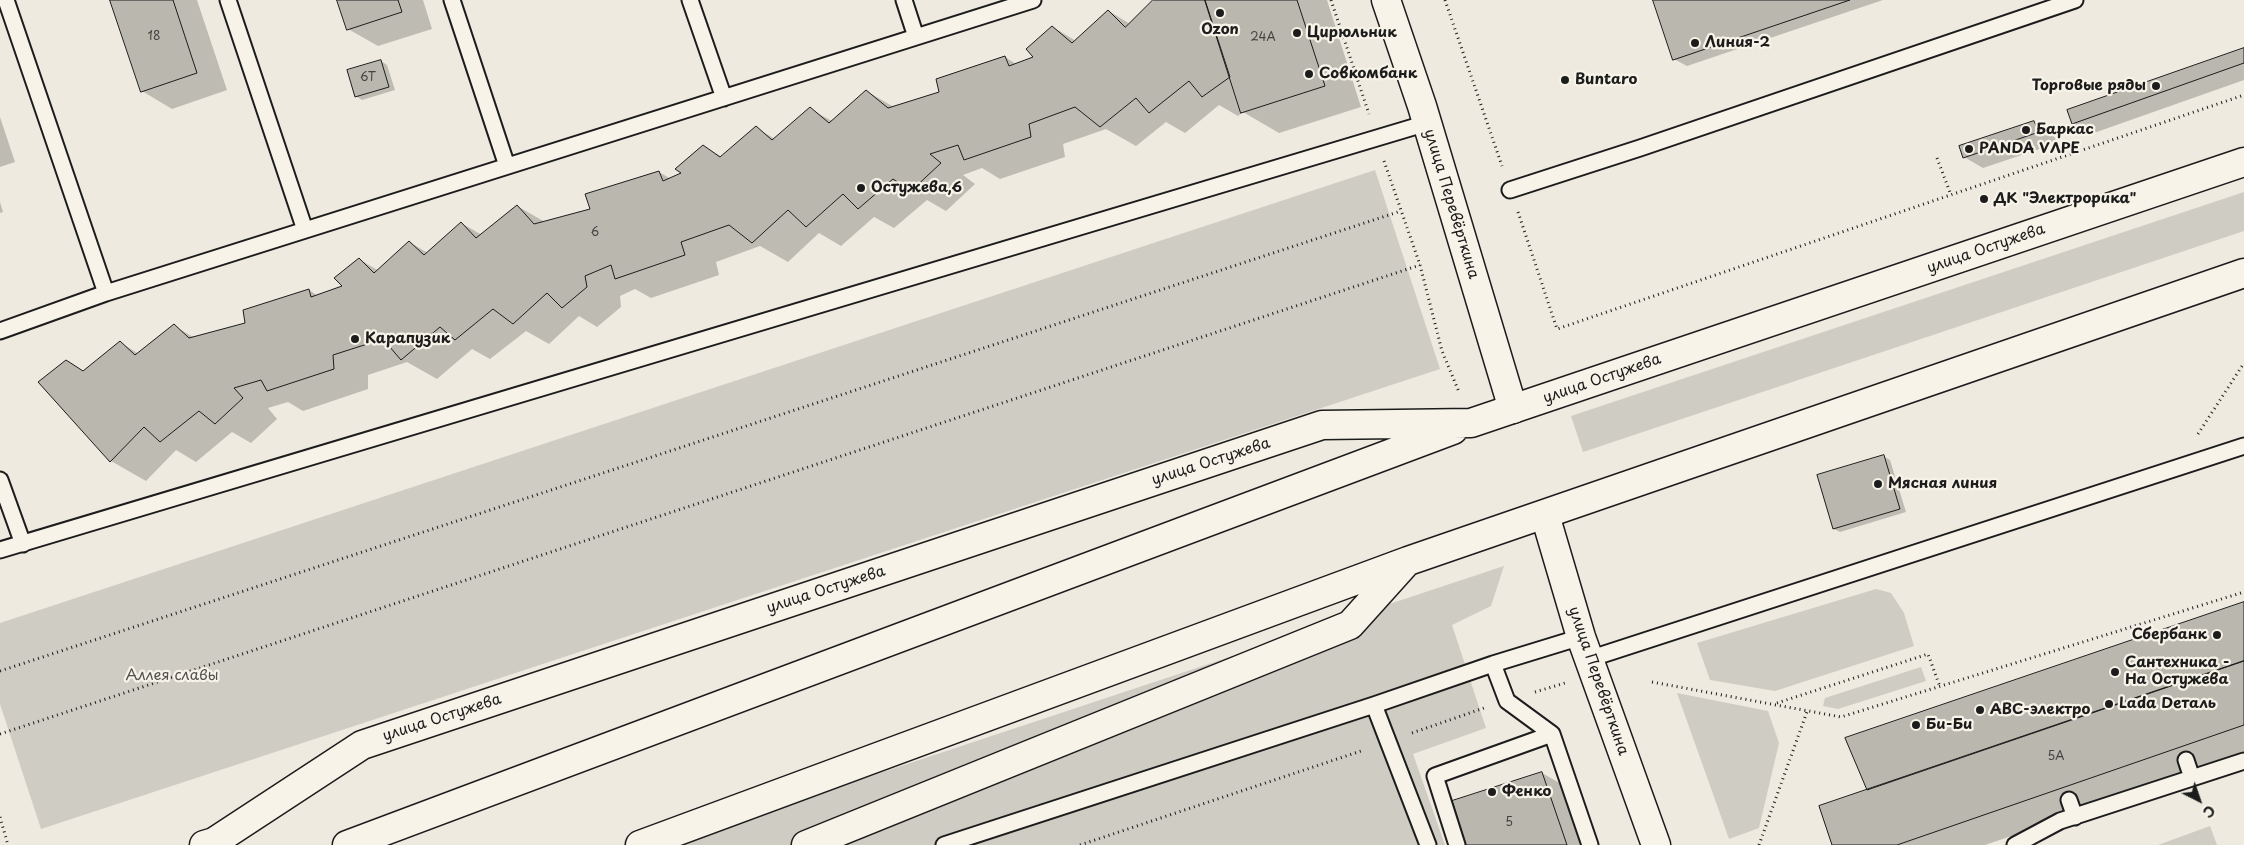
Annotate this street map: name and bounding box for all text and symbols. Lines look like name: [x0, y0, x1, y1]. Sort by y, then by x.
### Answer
marker: Ozon: [1214, 7, 1226, 19]
place label: Ozon: [1201, 21, 1239, 39]
place label: Цирюльник: [1307, 24, 1397, 42]
marker: Цирюльник: [1291, 27, 1303, 39]
house number: 18: [148, 30, 160, 44]
house number: 24А: [1250, 31, 1276, 45]
place label: Линия-2: [1705, 34, 1770, 52]
marker: Линия-2: [1689, 37, 1701, 49]
place label: Совкомбанк: [1319, 65, 1417, 83]
marker: Совкомбанк: [1303, 68, 1315, 80]
house number: 6Т: [360, 71, 376, 85]
place label: Buntaro: [1575, 71, 1637, 89]
marker: Buntaro: [1559, 74, 1571, 86]
place label: Торговые ряды: [2032, 77, 2146, 95]
marker: Торговые ряды: [2150, 80, 2162, 92]
place label: Баркас: [2036, 121, 2094, 139]
marker: Баркас: [2020, 124, 2032, 136]
street label: улица Перевёрткина: [1420, 127, 1482, 281]
place label: PANDA VΛPE: [1979, 140, 2080, 158]
marker: PANDA VΛPE: [1963, 143, 1975, 155]
place label: Остужева,6: [871, 179, 962, 197]
marker: Остужева,6: [855, 182, 867, 194]
place label: ДК "Электрорика": [1994, 190, 2136, 208]
marker: ДК "Электрорика": [1978, 193, 1990, 205]
street label: улица Остужева: [1925, 220, 2047, 278]
house number: 6: [591, 226, 599, 240]
place label: Карапузик: [365, 330, 450, 348]
marker: Карапузик: [349, 333, 361, 345]
street label: улица Остужева: [1541, 350, 1663, 408]
street label: улица Остужева: [1149, 434, 1273, 490]
place label: Мясная линия: [1888, 475, 1997, 493]
marker: Мясная линия: [1872, 478, 1884, 490]
street label: улица Остужева: [764, 562, 888, 618]
street label: улица Перевёрткина: [1564, 604, 1632, 758]
place label: Сбербанк: [2132, 626, 2207, 644]
marker: Сбербанк: [2211, 629, 2223, 641]
place label: Сантехника - На Остужева: [2125, 654, 2230, 689]
marker: Сантехника - На Остужева: [2109, 666, 2121, 678]
park label: Аллея славы: [126, 667, 218, 685]
street label: улица Остужева: [380, 690, 504, 746]
place label: Lada Dеталь: [2119, 695, 2216, 713]
marker: Lada Dеталь: [2103, 698, 2115, 710]
place label: АВС-электро: [1990, 701, 2090, 719]
marker: АВС-электро: [1974, 704, 1986, 716]
place label: Би-Би: [1926, 716, 1972, 734]
marker: Би-Би: [1910, 719, 1922, 731]
house number: 5А: [2048, 750, 2064, 764]
north arrow: [2174, 775, 2224, 825]
place label: Фенко: [1502, 783, 1551, 801]
marker: Фенко: [1486, 786, 1498, 798]
text: С: [2198, 800, 2220, 823]
house number: 5: [1505, 816, 1513, 830]

